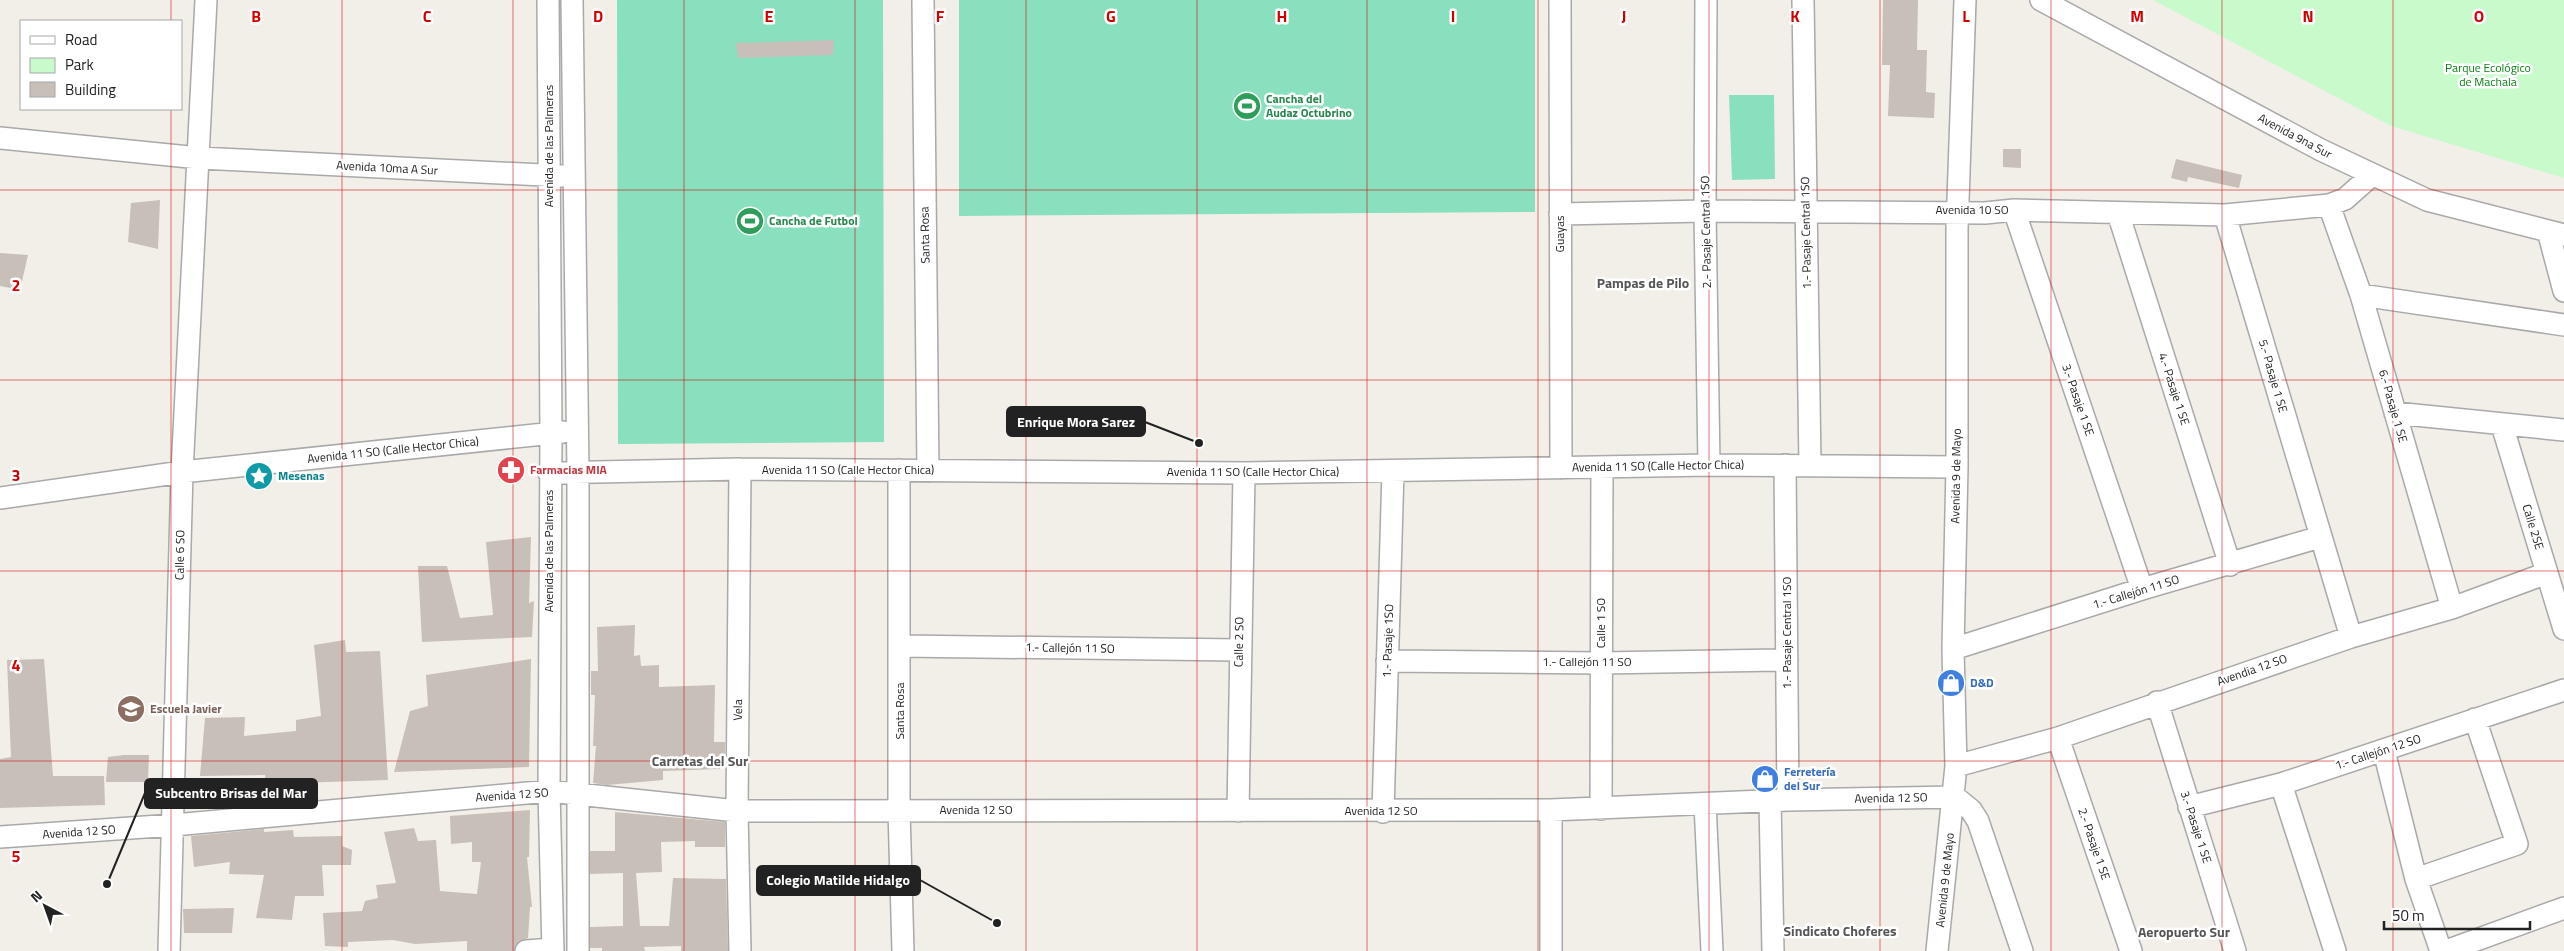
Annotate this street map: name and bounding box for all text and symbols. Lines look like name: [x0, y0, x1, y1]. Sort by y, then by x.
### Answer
text: B: [251, 4, 261, 28]
text: C: [423, 4, 432, 28]
text: D: [593, 4, 603, 28]
text: E: [765, 4, 774, 28]
text: F: [936, 4, 945, 28]
text: G: [1106, 4, 1116, 28]
text: H: [1277, 4, 1287, 28]
text: I: [1451, 4, 1455, 28]
text: J: [1622, 4, 1626, 28]
text: K: [1790, 4, 1800, 28]
text: L: [1962, 4, 1970, 28]
text: M: [2130, 4, 2144, 28]
text: N: [2302, 4, 2314, 28]
text: O: [2474, 4, 2484, 28]
legend: [20, 20, 182, 110]
text: Road: [65, 28, 97, 51]
text: Park: [65, 53, 94, 76]
park label: Parque Ecológico de Machala: [2445, 58, 2531, 91]
text: Building: [65, 78, 116, 101]
street label: Avenida de las Palmeras: [539, 84, 558, 207]
place label: Cancha del Audaz Octubrino: [1266, 89, 1352, 122]
sports icon: Cancha del Audaz Octubrino: [1232, 91, 1262, 121]
street label: Avenida 9na Sur: [2255, 108, 2336, 163]
street label: Avenida 10ma A Sur: [336, 155, 438, 180]
street label: 2.- Pasaje Central 1SO: [1695, 175, 1716, 288]
street label: 1.- Pasaje Central 1SO: [1795, 176, 1816, 289]
street label: Avenida 10 SO: [1935, 200, 2009, 219]
sports icon: Cancha de Futbol: [735, 206, 765, 236]
street label: Santa Rosa: [915, 206, 934, 264]
place label: Cancha de Futbol: [769, 211, 858, 230]
street label: Guayas: [1550, 215, 1569, 253]
district label: Pampas de Pilo: [1597, 272, 1689, 293]
text: 2: [12, 273, 20, 297]
street label: 5.- Pasaje 1 SE: [2254, 337, 2293, 415]
street label: 4.- Pasaje 1 SE: [2154, 350, 2195, 428]
street label: 3.- Pasaje 1 SE: [2057, 361, 2100, 439]
street label: 6.- Pasaje 1 SE: [2374, 367, 2413, 445]
callout: Enrique Mora Sarez: [1007, 407, 1145, 436]
text: Enrique Mora Sarez: [1017, 411, 1135, 432]
street label: Avenida 9 de Mayo: [1945, 428, 1966, 524]
street label: Avenida 11 SO (Calle Hector Chica): [306, 431, 480, 468]
street label: Avenida 11 SO (Calle Hector Chica): [1572, 454, 1744, 477]
pharmacy icon: Farmacias MIA: [496, 455, 526, 485]
place label: Farmacias MIA: [530, 460, 608, 479]
street label: Avenida 11 SO (Calle Hector Chica): [762, 460, 934, 479]
place icon: Mesenas: [244, 461, 274, 491]
street label: Avenida 11 SO (Calle Hector Chica): [1167, 462, 1339, 481]
text: 3: [12, 463, 20, 487]
place label: Mesenas: [278, 466, 325, 485]
street label: Avenida de las Palmeras: [539, 489, 558, 612]
street label: Calle 2SE: [2518, 502, 2549, 552]
street label: Calle 6 SO: [170, 529, 189, 580]
street label: 1.- Callejón 11 SO: [2090, 569, 2181, 614]
street label: 1.- Pasaje Central 1SO: [1777, 577, 1796, 689]
street label: Calle 1 SO: [1591, 598, 1610, 648]
street label: 1.- Pasaje 1SO: [1377, 604, 1398, 678]
street label: Calle 2 SO: [1229, 616, 1248, 667]
street label: 1.- Callejón 11 SO: [1025, 637, 1115, 658]
street label: Avendia 12 SO: [2214, 649, 2290, 690]
street label: 1.- Callejón 11 SO: [1542, 652, 1632, 671]
text: 4: [12, 653, 21, 677]
shop icon: D&D: [1936, 668, 1966, 698]
place label: D&D: [1970, 673, 1994, 692]
street label: Santa Rosa: [890, 682, 909, 740]
school or university icon: Escuela Javier: [116, 694, 146, 724]
place label: Escuela Javier: [150, 699, 222, 718]
street label: Vela: [728, 699, 747, 721]
street label: 1.- Callejón 12 SO: [2332, 729, 2423, 774]
district label: Carretas del Sur: [652, 750, 748, 771]
place label: Ferretería del Sur: [1784, 762, 1836, 795]
shop icon: Ferretería del Sur: [1750, 764, 1780, 794]
callout: Subcentro Brisas del Mar: [145, 779, 317, 808]
text: Subcentro Brisas del Mar: [155, 782, 307, 803]
street label: Avenida 12 SO: [475, 782, 549, 807]
street label: Avenida 12 SO: [1854, 787, 1928, 808]
street label: 3.- Pasaje 1 SE: [2176, 788, 2217, 866]
street label: Avenida 12 SO: [939, 800, 1013, 819]
street label: Avenida 12 SO: [1344, 801, 1418, 820]
street label: 2.- Pasaje 1 SE: [2073, 805, 2116, 883]
street label: Avenida 12 SO: [42, 819, 116, 844]
street label: Avenida 9 de Mayo: [1930, 832, 1959, 928]
text: 5: [12, 844, 21, 868]
callout: Colegio Matilde Hidalgo: [757, 866, 920, 895]
text: Colegio Matilde Hidalgo: [766, 869, 910, 890]
north arrow: [20, 881, 70, 931]
text: N: [26, 885, 47, 907]
scale bar: [2384, 898, 2530, 930]
text: 50 m: [2392, 904, 2425, 927]
district label: Sindicato Choferes: [1783, 920, 1897, 941]
district label: Aeropuerto Sur: [2138, 921, 2230, 942]

